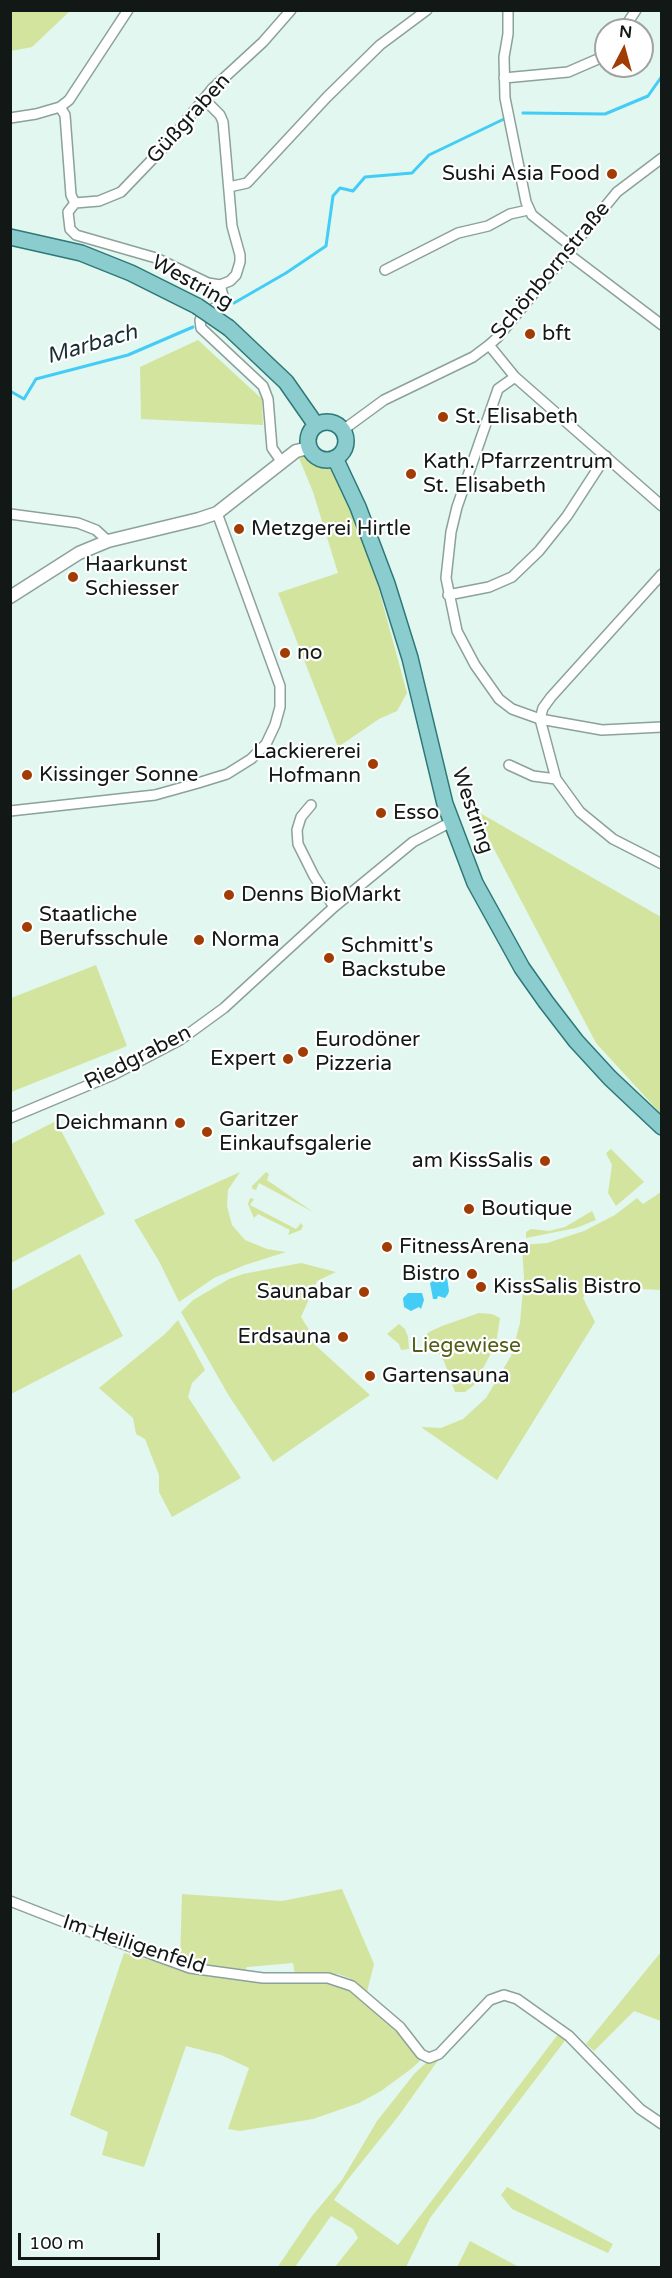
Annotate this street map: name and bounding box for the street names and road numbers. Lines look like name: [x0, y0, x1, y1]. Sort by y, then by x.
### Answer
street label: Güßgraben: [142, 69, 236, 169]
street label: Schönbornstraße: [486, 197, 616, 345]
street label: Westring: [147, 250, 237, 316]
street label: Westring: [446, 765, 498, 857]
street label: Riedgraben: [80, 1020, 196, 1096]
street label: Im Heiligenfeld: [59, 1910, 209, 1980]

